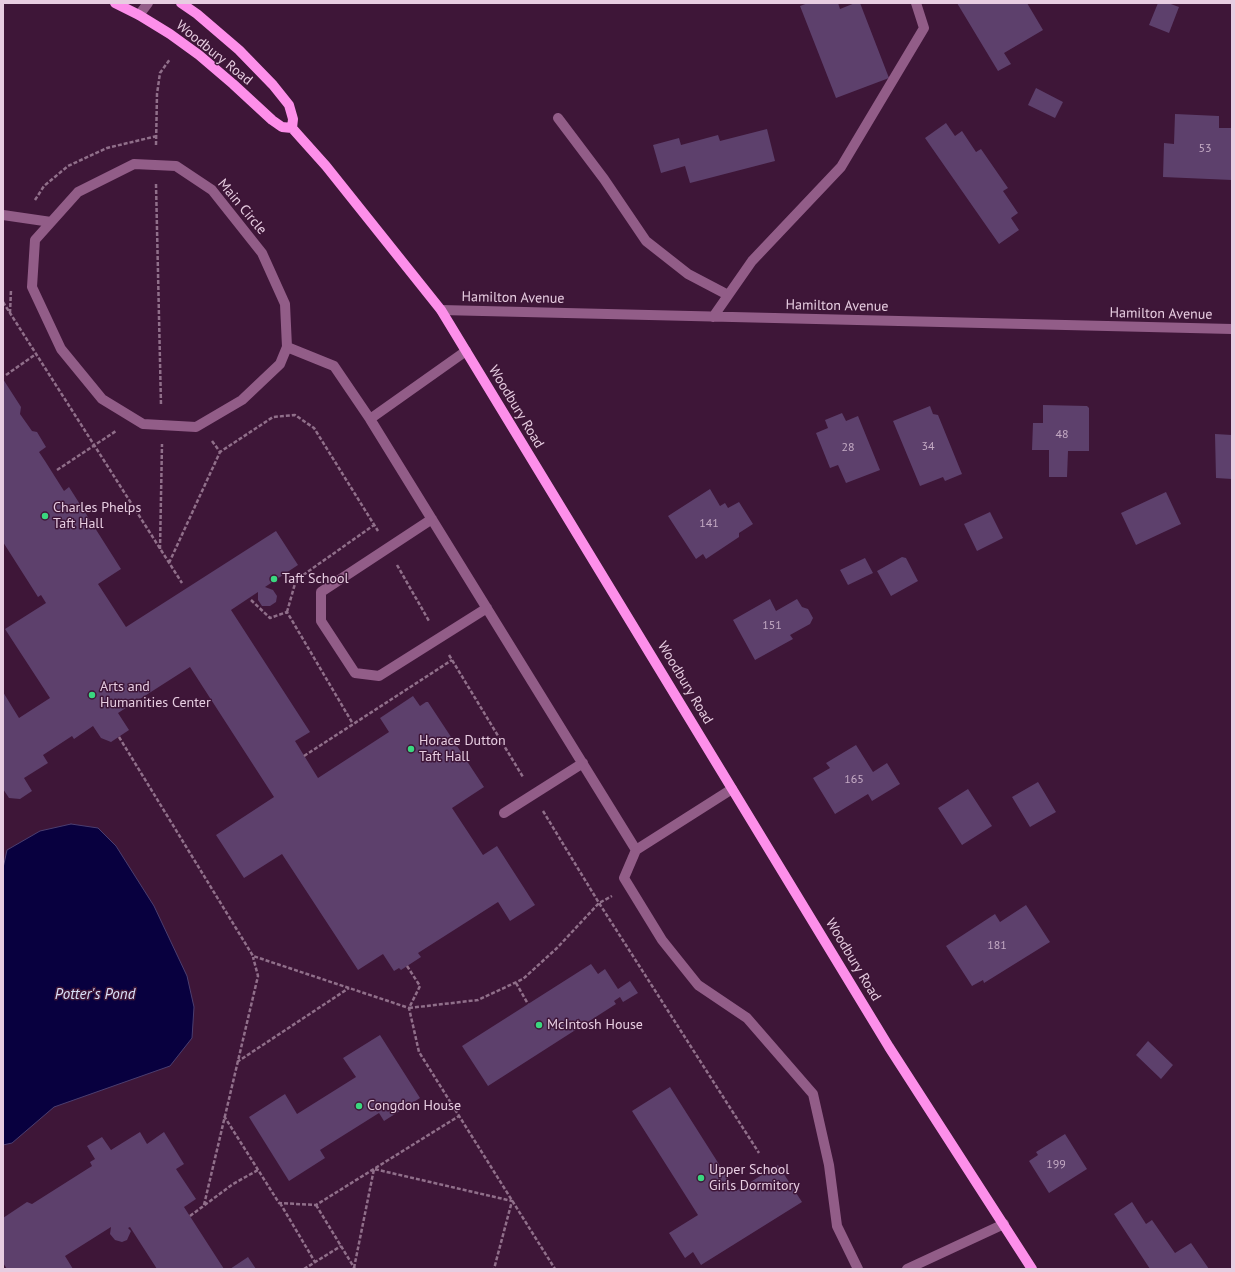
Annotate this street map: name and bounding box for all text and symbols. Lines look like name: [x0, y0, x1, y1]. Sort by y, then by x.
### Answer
street label: Woodbury Road: [172, 17, 256, 89]
house number: 53: [1198, 142, 1212, 156]
street label: Main Circle: [214, 176, 270, 238]
street label: Hamilton Avenue: [461, 289, 565, 307]
street label: Hamilton Avenue: [785, 297, 889, 315]
street label: Hamilton Avenue: [1109, 305, 1213, 323]
street label: Woodbury Road: [485, 363, 547, 451]
house number: 48: [1055, 428, 1069, 442]
house number: 34: [921, 440, 935, 454]
house number: 28: [841, 441, 855, 455]
place label: Charles Phelps Taft Hall: [53, 500, 141, 532]
marker: Charles Phelps Taft Hall: [40, 511, 50, 521]
house number: 141: [699, 517, 719, 531]
place label: Taft School: [282, 571, 348, 587]
marker: Taft School: [269, 574, 279, 584]
house number: 151: [762, 619, 782, 633]
street label: Woodbury Road: [654, 639, 716, 727]
place label: Arts and Humanities Center: [100, 679, 211, 712]
marker: Arts and Humanities Center: [87, 690, 97, 700]
place label: Horace Dutton Taft Hall: [419, 733, 506, 766]
marker: Horace Dutton Taft Hall: [406, 744, 416, 754]
house number: 165: [844, 773, 864, 787]
street label: Woodbury Road: [822, 916, 884, 1004]
house number: 181: [987, 939, 1007, 953]
water label: Potter's Pond: [55, 986, 135, 1004]
place label: McIntosh House: [547, 1017, 643, 1033]
marker: McIntosh House: [534, 1020, 544, 1030]
place label: Congdon House: [367, 1098, 461, 1114]
marker: Congdon House: [354, 1101, 364, 1111]
house number: 199: [1046, 1158, 1066, 1172]
place label: Upper School Girls Dormitory: [709, 1162, 800, 1194]
marker: Upper School Girls Dormitory: [696, 1173, 706, 1183]

